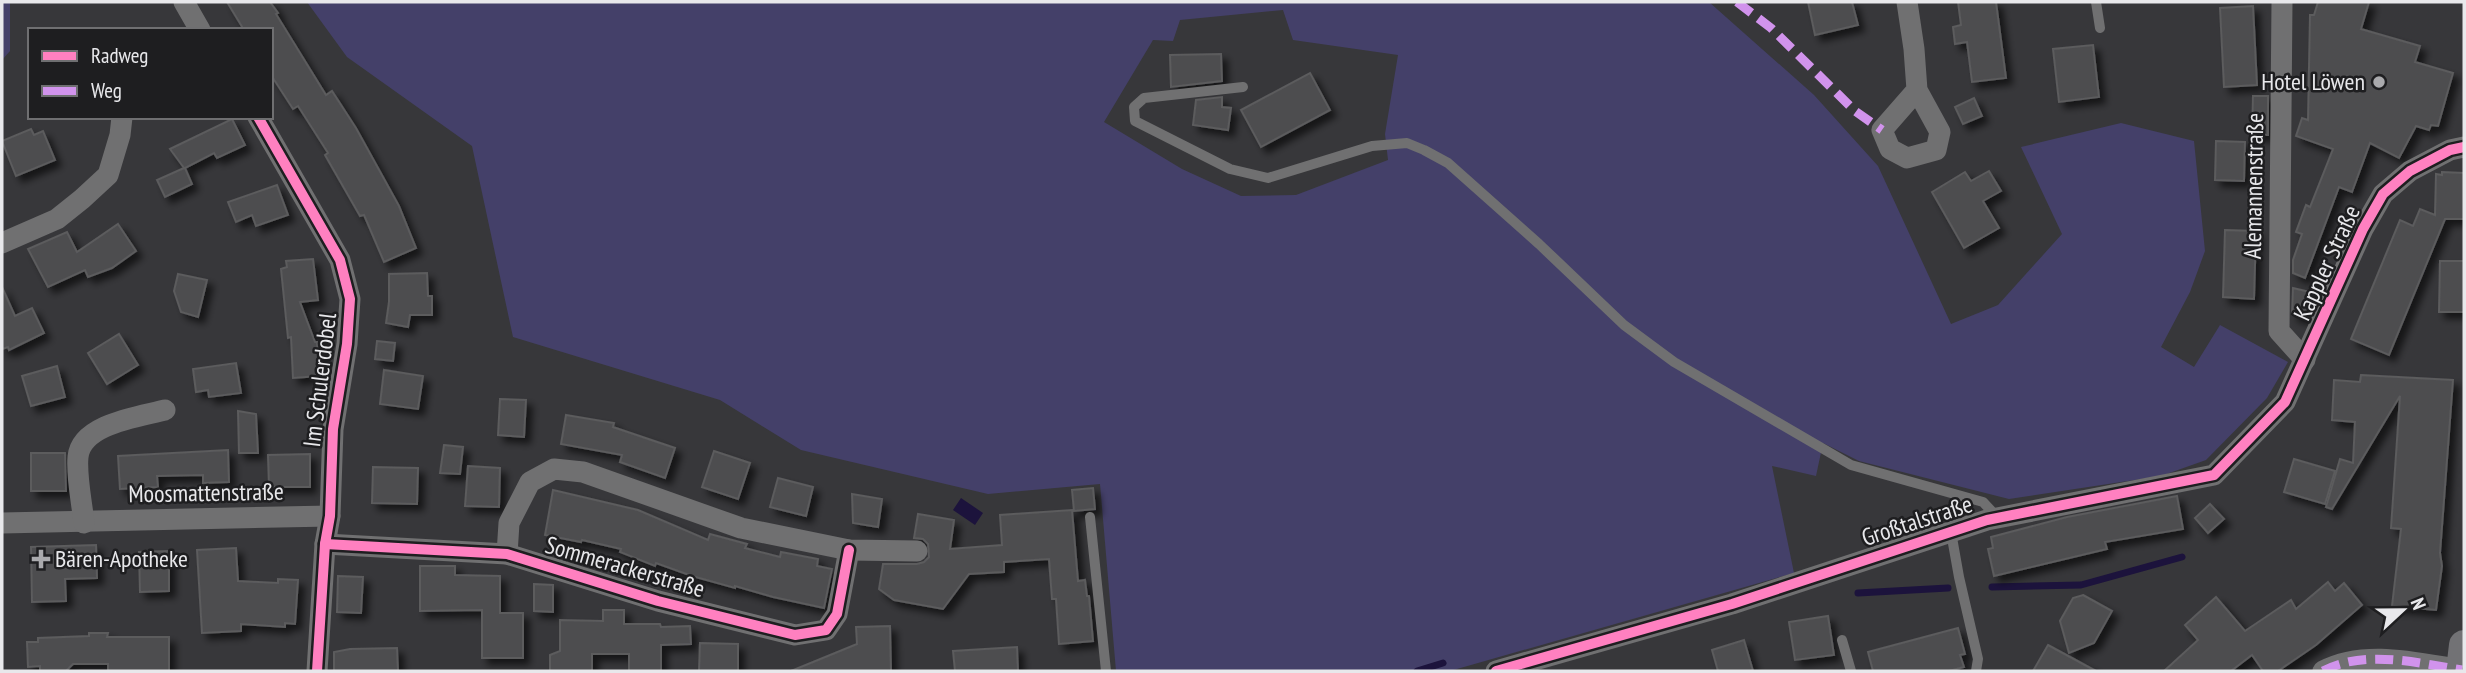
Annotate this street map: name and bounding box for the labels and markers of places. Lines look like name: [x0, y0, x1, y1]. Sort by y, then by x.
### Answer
place label: Hotel Löwen: [2261, 66, 2365, 97]
marker: Hotel Löwen: [2371, 74, 2387, 90]
place label: Bären-Apotheke: [55, 543, 188, 574]
marker: Bären-Apotheke: [33, 551, 49, 567]

